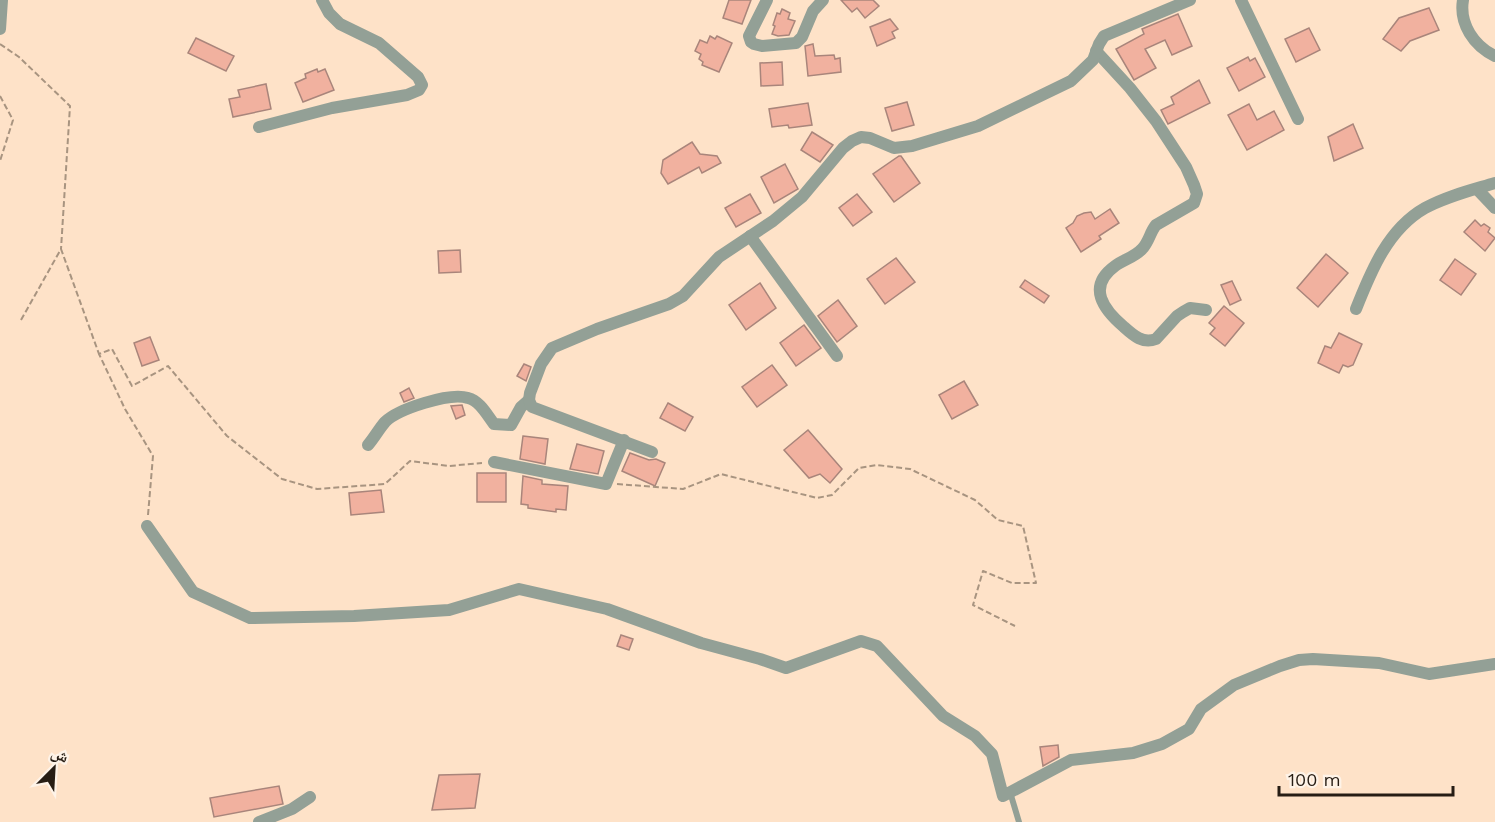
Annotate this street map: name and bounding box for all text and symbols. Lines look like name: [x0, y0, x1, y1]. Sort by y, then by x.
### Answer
north arrow: [24, 738, 84, 798]
text: ش: [48, 743, 72, 767]
scale bar: [1279, 759, 1453, 797]
text: 100 m: [1288, 769, 1341, 790]

